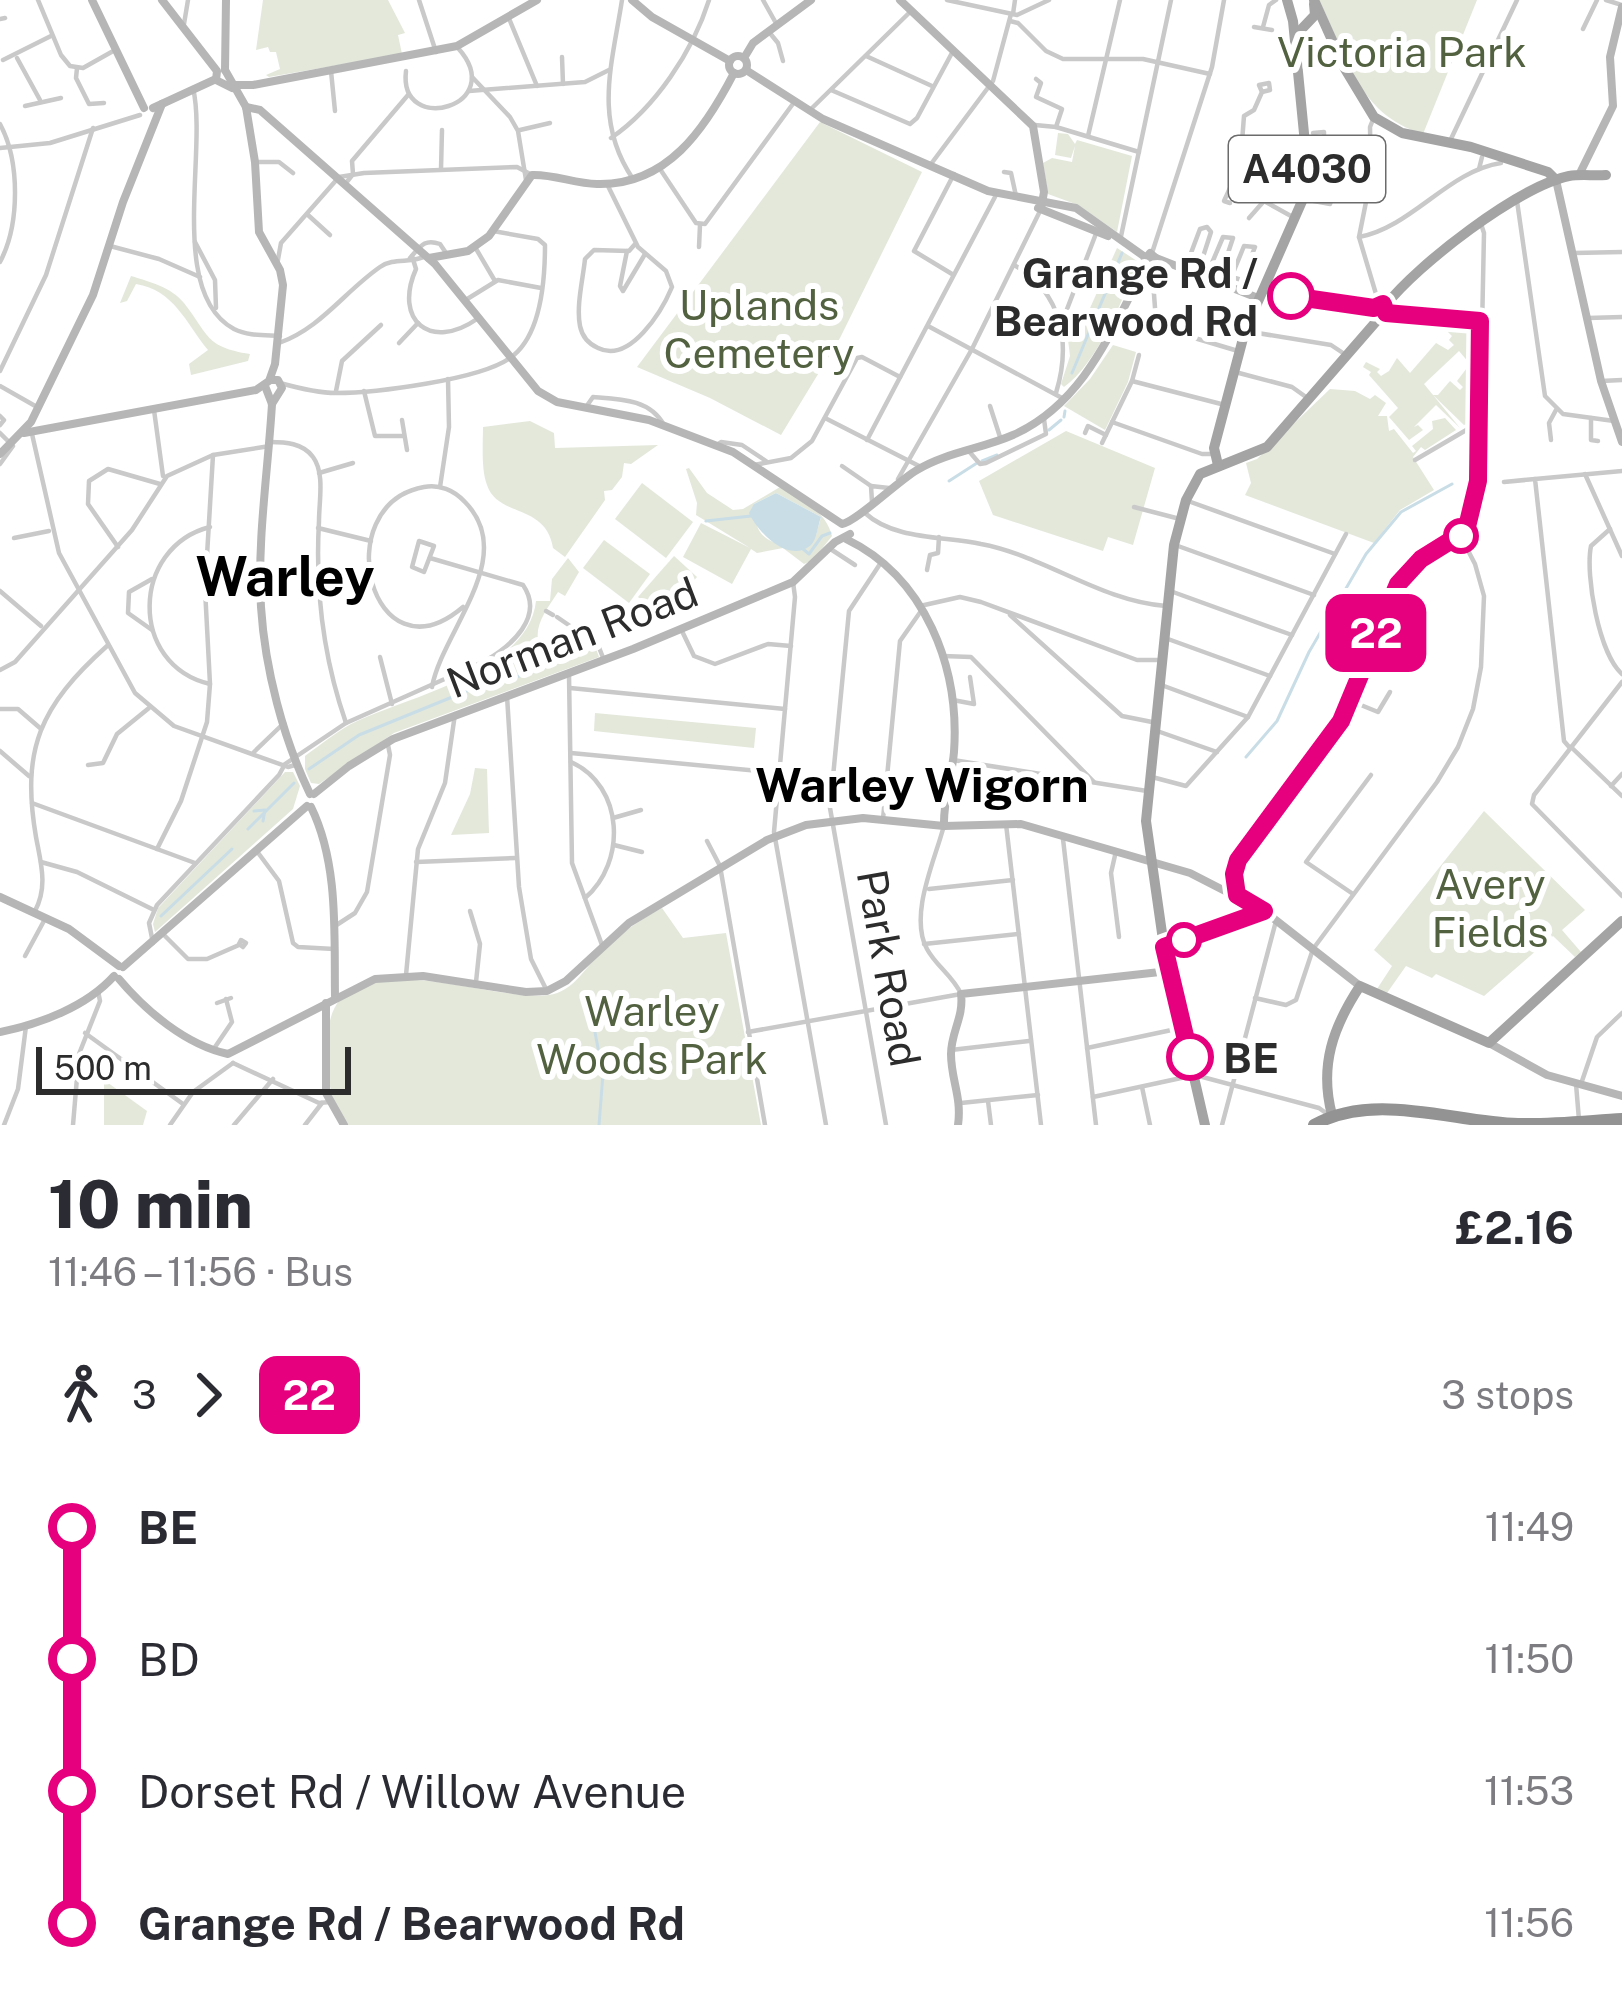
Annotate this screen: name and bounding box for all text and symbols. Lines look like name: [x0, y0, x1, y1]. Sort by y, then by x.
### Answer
park label: Victoria Park: [1277, 27, 1527, 76]
road number: A4030: [1229, 136, 1385, 202]
place label: Grange Rd / Bearwood Rd: [993, 248, 1258, 345]
marker: Grange Rd / Bearwood Rd: [1269, 274, 1313, 318]
park label: Uplands Cemetery: [664, 280, 854, 377]
unlabelled marker: [1445, 520, 1477, 552]
district label: Warley: [195, 545, 375, 608]
street label: Norman Road: [440, 567, 704, 707]
line badge: 22: [1322, 594, 1430, 672]
text: 22: [1349, 608, 1403, 657]
district label: Warley Wigorn: [755, 756, 1089, 813]
park label: Avery Fields: [1431, 859, 1549, 956]
street label: Park Road: [848, 866, 930, 1070]
unlabelled marker: [1168, 924, 1200, 956]
park label: Warley Woods Park: [536, 986, 768, 1083]
place label: BE: [1223, 1033, 1279, 1082]
marker: BE: [1168, 1035, 1212, 1079]
scale bar: [36, 1041, 351, 1094]
text: 500 m: [54, 1049, 152, 1087]
text: 10 min: [48, 1165, 253, 1243]
text: £2.16: [1455, 1201, 1574, 1254]
text: 11:46 – 11:56 · Bus: [48, 1249, 353, 1295]
icon: walk: [48, 1362, 114, 1428]
icon: forward: [175, 1362, 241, 1428]
text: 22: [283, 1370, 336, 1419]
text: 3: [132, 1372, 157, 1418]
text: 3 stops: [1441, 1372, 1574, 1418]
text: BE: [138, 1501, 198, 1554]
text: 11:49: [1485, 1504, 1574, 1550]
text: BD: [138, 1633, 200, 1686]
text: 11:50: [1485, 1636, 1574, 1682]
text: Dorset Rd / Willow Avenue: [138, 1765, 686, 1818]
text: 11:53: [1484, 1768, 1574, 1814]
text: Grange Rd / Bearwood Rd: [138, 1897, 685, 1950]
text: 11:56: [1484, 1900, 1574, 1946]

